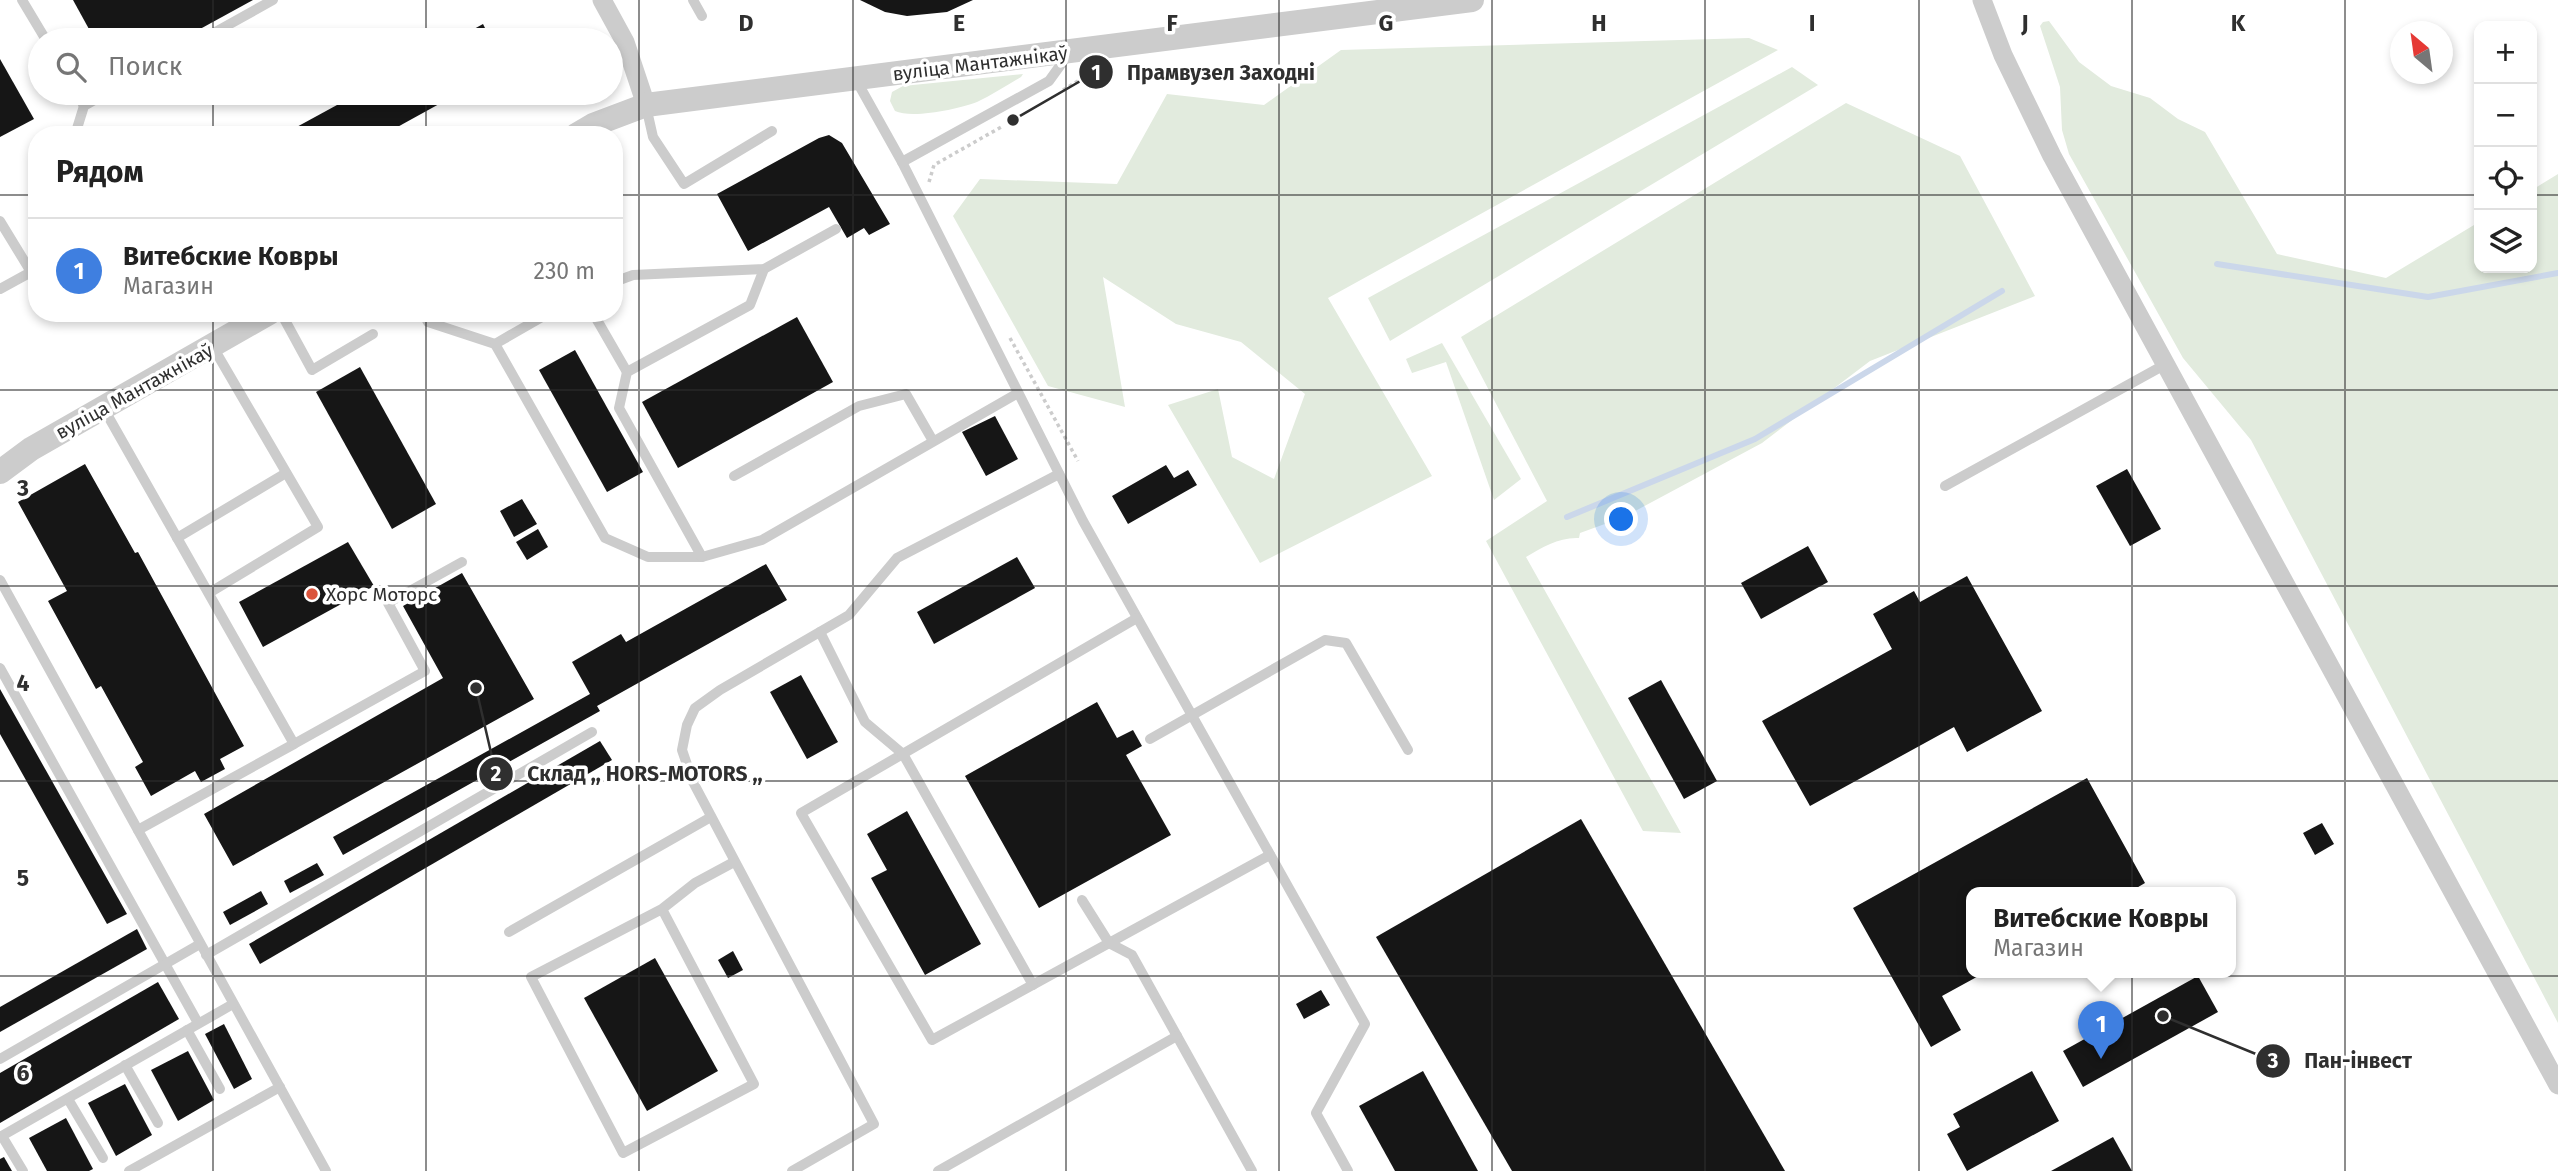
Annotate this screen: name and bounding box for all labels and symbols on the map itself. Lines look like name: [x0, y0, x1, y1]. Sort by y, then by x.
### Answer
text: D: [739, 9, 754, 37]
text: E: [953, 9, 965, 37]
text: F: [1166, 9, 1178, 37]
text: G: [1379, 9, 1393, 37]
text: H: [1591, 9, 1607, 37]
text: I: [1809, 9, 1815, 37]
text: J: [2020, 9, 2029, 37]
text: K: [2231, 9, 2246, 37]
north arrow: [2390, 21, 2453, 84]
street label: вуліца Мантажнікаў: [891, 41, 1070, 86]
callout: Прамвузел Заходні: [1078, 51, 1329, 93]
text: 1: [1091, 60, 1101, 86]
text: Прамвузел Заходні: [1127, 60, 1315, 86]
street label: вуліца Мантажнікаў: [52, 338, 217, 444]
text: 3: [16, 474, 29, 502]
your location: [1604, 502, 1638, 536]
place label: Хорс Моторс: [326, 583, 437, 606]
marker: Хорс Моторс: [304, 586, 320, 602]
text: 4: [17, 669, 30, 697]
callout: Склад ,, HORS-MOTORS ,,: [478, 753, 777, 795]
text: 2: [491, 761, 502, 787]
text: Склад ,, HORS-MOTORS ,,: [527, 761, 763, 787]
text: 5: [17, 864, 29, 892]
pin: 1: [2078, 1001, 2124, 1059]
callout: Пан-інвест: [2255, 1040, 2426, 1082]
text: 3: [2267, 1048, 2279, 1074]
text: Пан-інвест: [2304, 1048, 2413, 1074]
text: 6: [17, 1059, 30, 1087]

